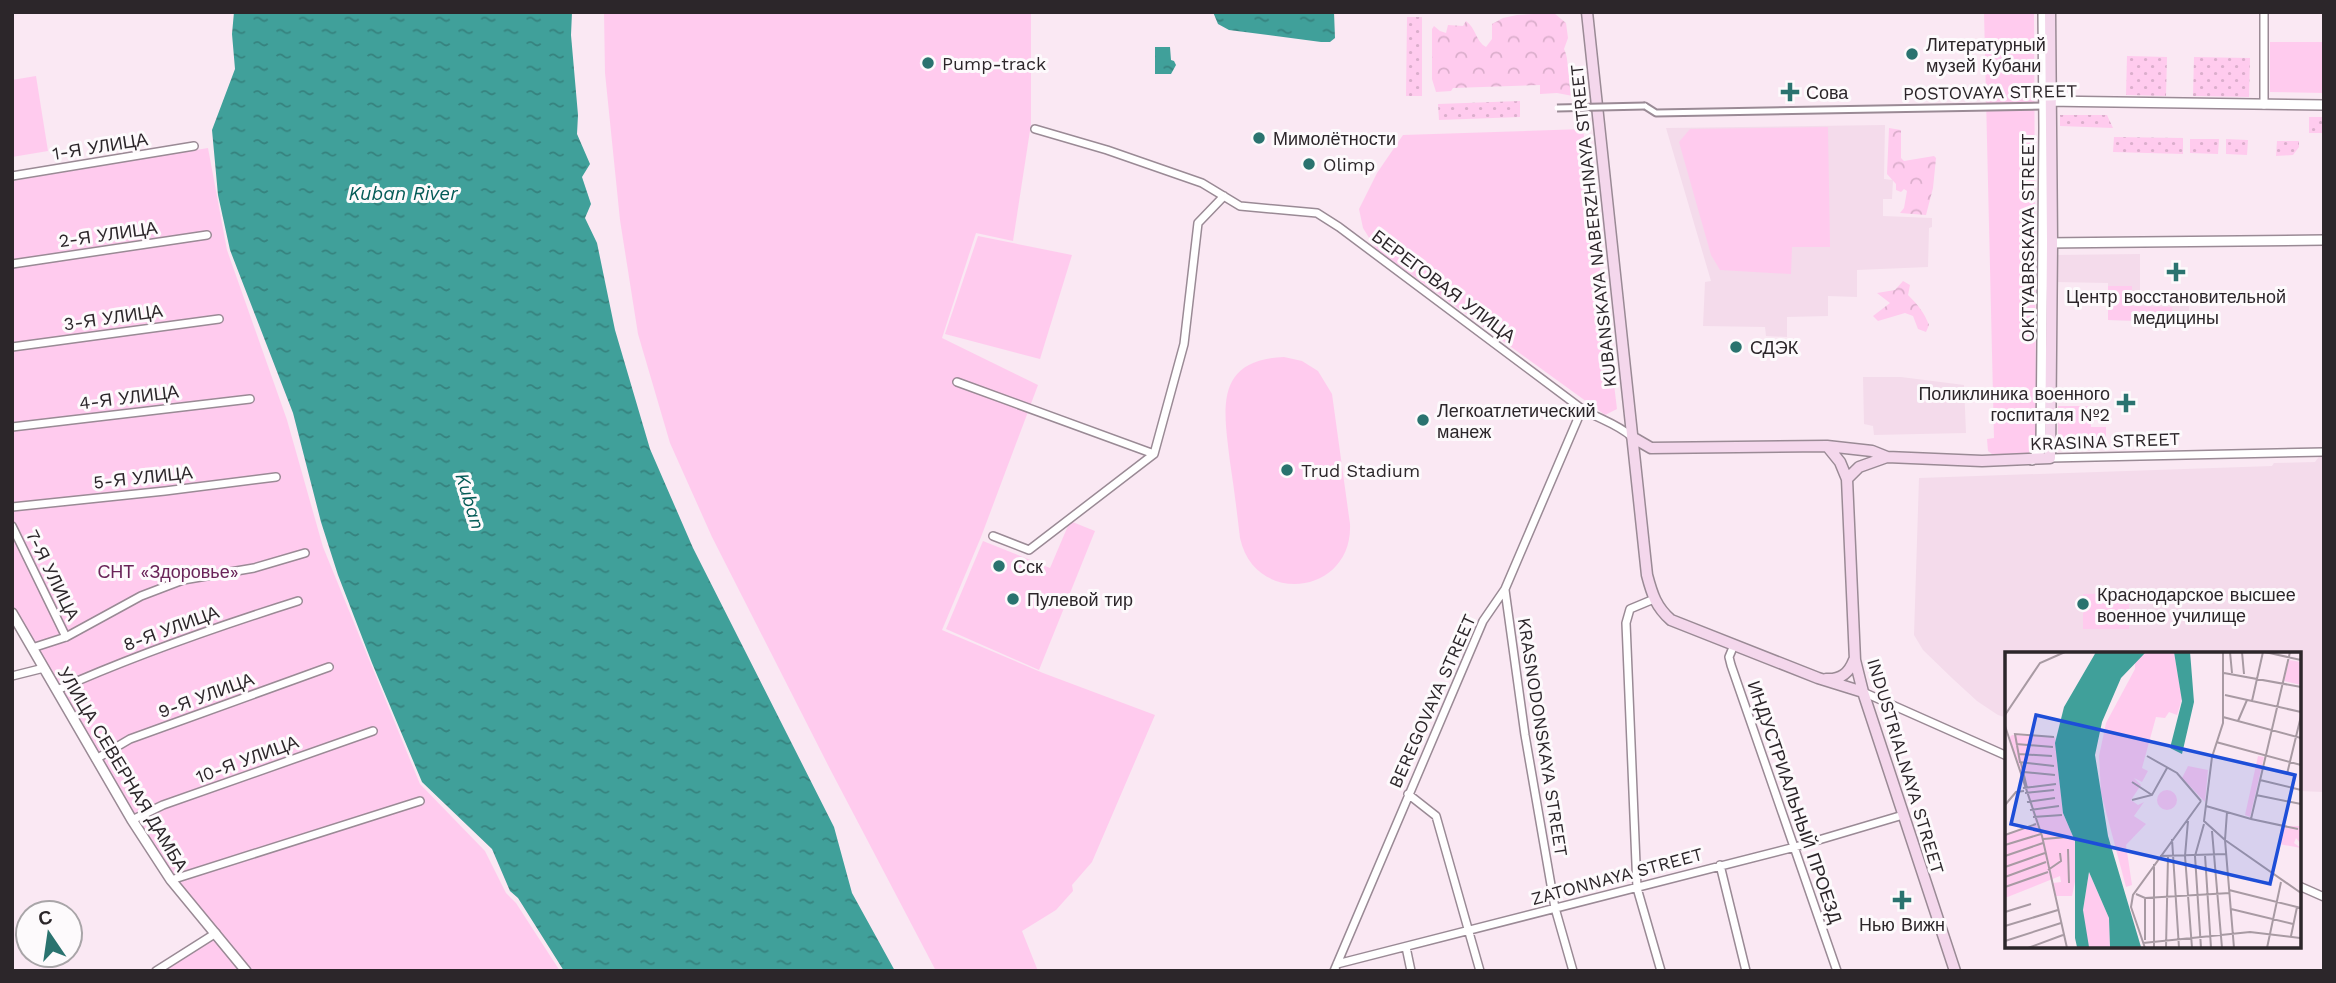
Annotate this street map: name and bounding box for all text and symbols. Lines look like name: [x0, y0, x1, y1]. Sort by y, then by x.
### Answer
place label: Литературный музей Кубани: [1926, 34, 2046, 76]
marker: Литературный музей Кубани: [1904, 46, 1920, 62]
place label: Pump-track: [942, 53, 1046, 74]
marker: Pump-track: [920, 55, 936, 71]
street label: KUBANSKAYA NABERZHNAYA STREET: [1566, 63, 1620, 388]
street label: POSTOVAYA STREET: [1903, 80, 2078, 104]
marker: Сова: [1780, 82, 1800, 102]
place label: Сова: [1806, 82, 1849, 103]
street label: 1-Я УЛИЦА: [51, 128, 149, 164]
place label: Мимолётности: [1273, 128, 1396, 149]
marker: Мимолётности: [1251, 130, 1267, 146]
street label: OKTYABRSKAYA STREET: [2017, 133, 2038, 343]
place label: Olimp: [1323, 154, 1375, 175]
marker: Olimp: [1301, 156, 1317, 172]
water label: Kuban River: [348, 182, 458, 205]
street label: 2-Я УЛИЦА: [57, 217, 159, 251]
street label: БЕРЕГОВАЯ УЛИЦА: [1368, 225, 1520, 347]
marker: Центр восстановительной медицины: [2166, 262, 2186, 282]
place label: Центр восстановительной медицины: [2066, 286, 2286, 328]
street label: 3-Я УЛИЦА: [62, 300, 164, 334]
place label: СДЭК: [1750, 337, 1799, 358]
marker: СДЭК: [1728, 339, 1744, 355]
street label: 4-Я УЛИЦА: [78, 380, 180, 414]
place label: Поликлиника военного госпиталя №2: [1918, 383, 2110, 425]
marker: Поликлиника военного госпиталя №2: [2116, 393, 2136, 413]
place label: Легкоатлетический манеж: [1437, 400, 1596, 442]
marker: Легкоатлетический манеж: [1415, 412, 1431, 428]
street label: KRASINA STREET: [2029, 428, 2181, 454]
place label: Trud Stadium: [1301, 460, 1420, 481]
street label: 5-Я УЛИЦА: [92, 461, 194, 493]
marker: Trud Stadium: [1279, 462, 1295, 478]
water label: Kuban: [451, 470, 489, 532]
street label: 7-Я УЛИЦА: [22, 526, 84, 624]
place label: Сск: [1013, 556, 1043, 577]
marker: Сск: [991, 558, 1007, 574]
park label: СНТ «Здоровье»: [97, 561, 239, 582]
place label: Краснодарское высшее военное училище: [2097, 584, 2296, 626]
place label: Пулевой тир: [1027, 589, 1133, 610]
marker: Пулевой тир: [1005, 591, 1021, 607]
marker: Краснодарское высшее военное училище: [2075, 596, 2091, 612]
street label: 8-Я УЛИЦА: [120, 601, 222, 655]
street label: BEREGOVAYA STREET: [1384, 611, 1480, 791]
street label: KRASNODONSKAYA STREET: [1514, 616, 1572, 858]
inset map: [2005, 652, 2301, 948]
street label: INDUSTRIALNAYA STREET: [1863, 656, 1949, 876]
street label: УЛИЦА СЕВЕРНАЯ ДАМБА: [54, 663, 192, 875]
street label: 9-Я УЛИЦА: [155, 668, 257, 722]
street label: ИНДУСТРИАЛЬНЫЙ ПРОЕЗД: [1744, 678, 1846, 926]
street label: 10-Я УЛИЦА: [193, 731, 301, 787]
street label: ZATONNAYA STREET: [1529, 843, 1705, 909]
marker: Нью Вижн: [1892, 890, 1912, 910]
north arrow: [14, 899, 84, 969]
text: С: [36, 905, 55, 931]
place label: Нью Вижн: [1859, 914, 1945, 935]

